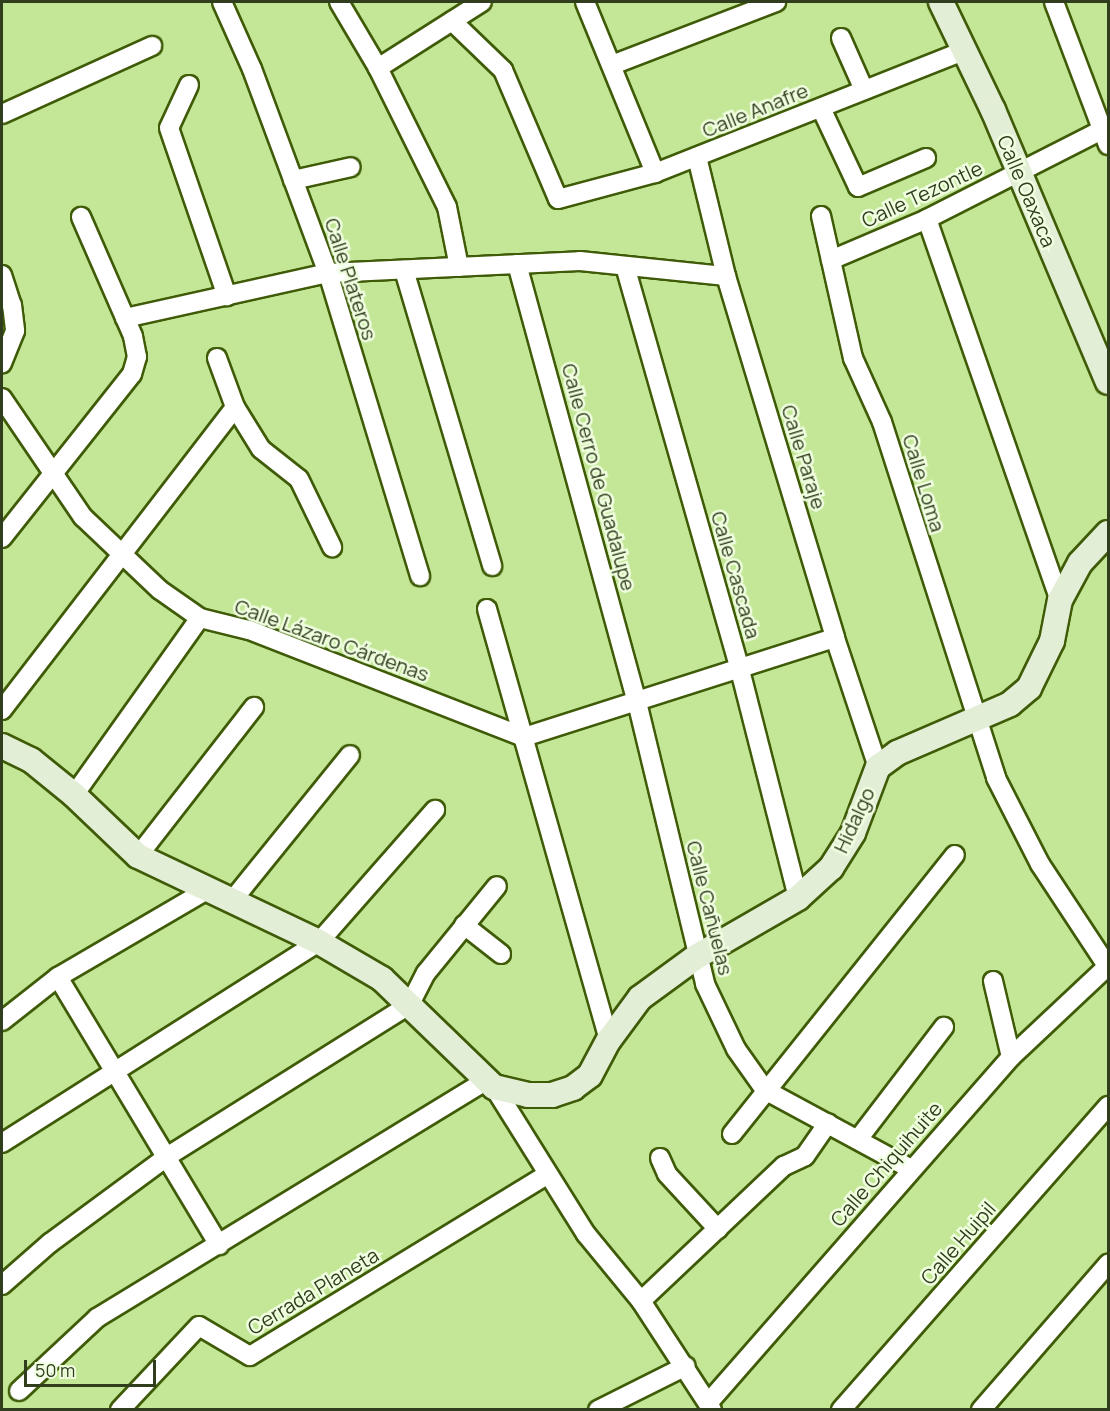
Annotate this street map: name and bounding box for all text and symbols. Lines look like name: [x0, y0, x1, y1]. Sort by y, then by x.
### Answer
street label: Calle Anafre: [699, 78, 811, 142]
street label: Calle Oaxaca: [993, 131, 1061, 251]
street label: Calle Tezontle: [858, 156, 986, 232]
street label: Calle Plateros: [320, 215, 382, 343]
street label: Calle Cerro de Guadalupe: [557, 361, 641, 593]
street label: Calle Paraje: [777, 402, 831, 512]
street label: Calle Loma: [898, 431, 950, 535]
street label: Calle Cascada: [706, 509, 766, 641]
street label: Calle Lázaro Cárdenas: [232, 594, 432, 686]
street label: Hidalgo: [828, 783, 880, 857]
street label: Calle Cañuelas: [682, 838, 738, 978]
street label: Calle Chiquihuite: [825, 1097, 947, 1231]
street label: Calle Huipil: [916, 1197, 1000, 1289]
street label: Cerrada Planeta: [243, 1242, 383, 1340]
scale bar: [27, 1348, 159, 1386]
text: 50 m: [35, 1358, 75, 1382]

